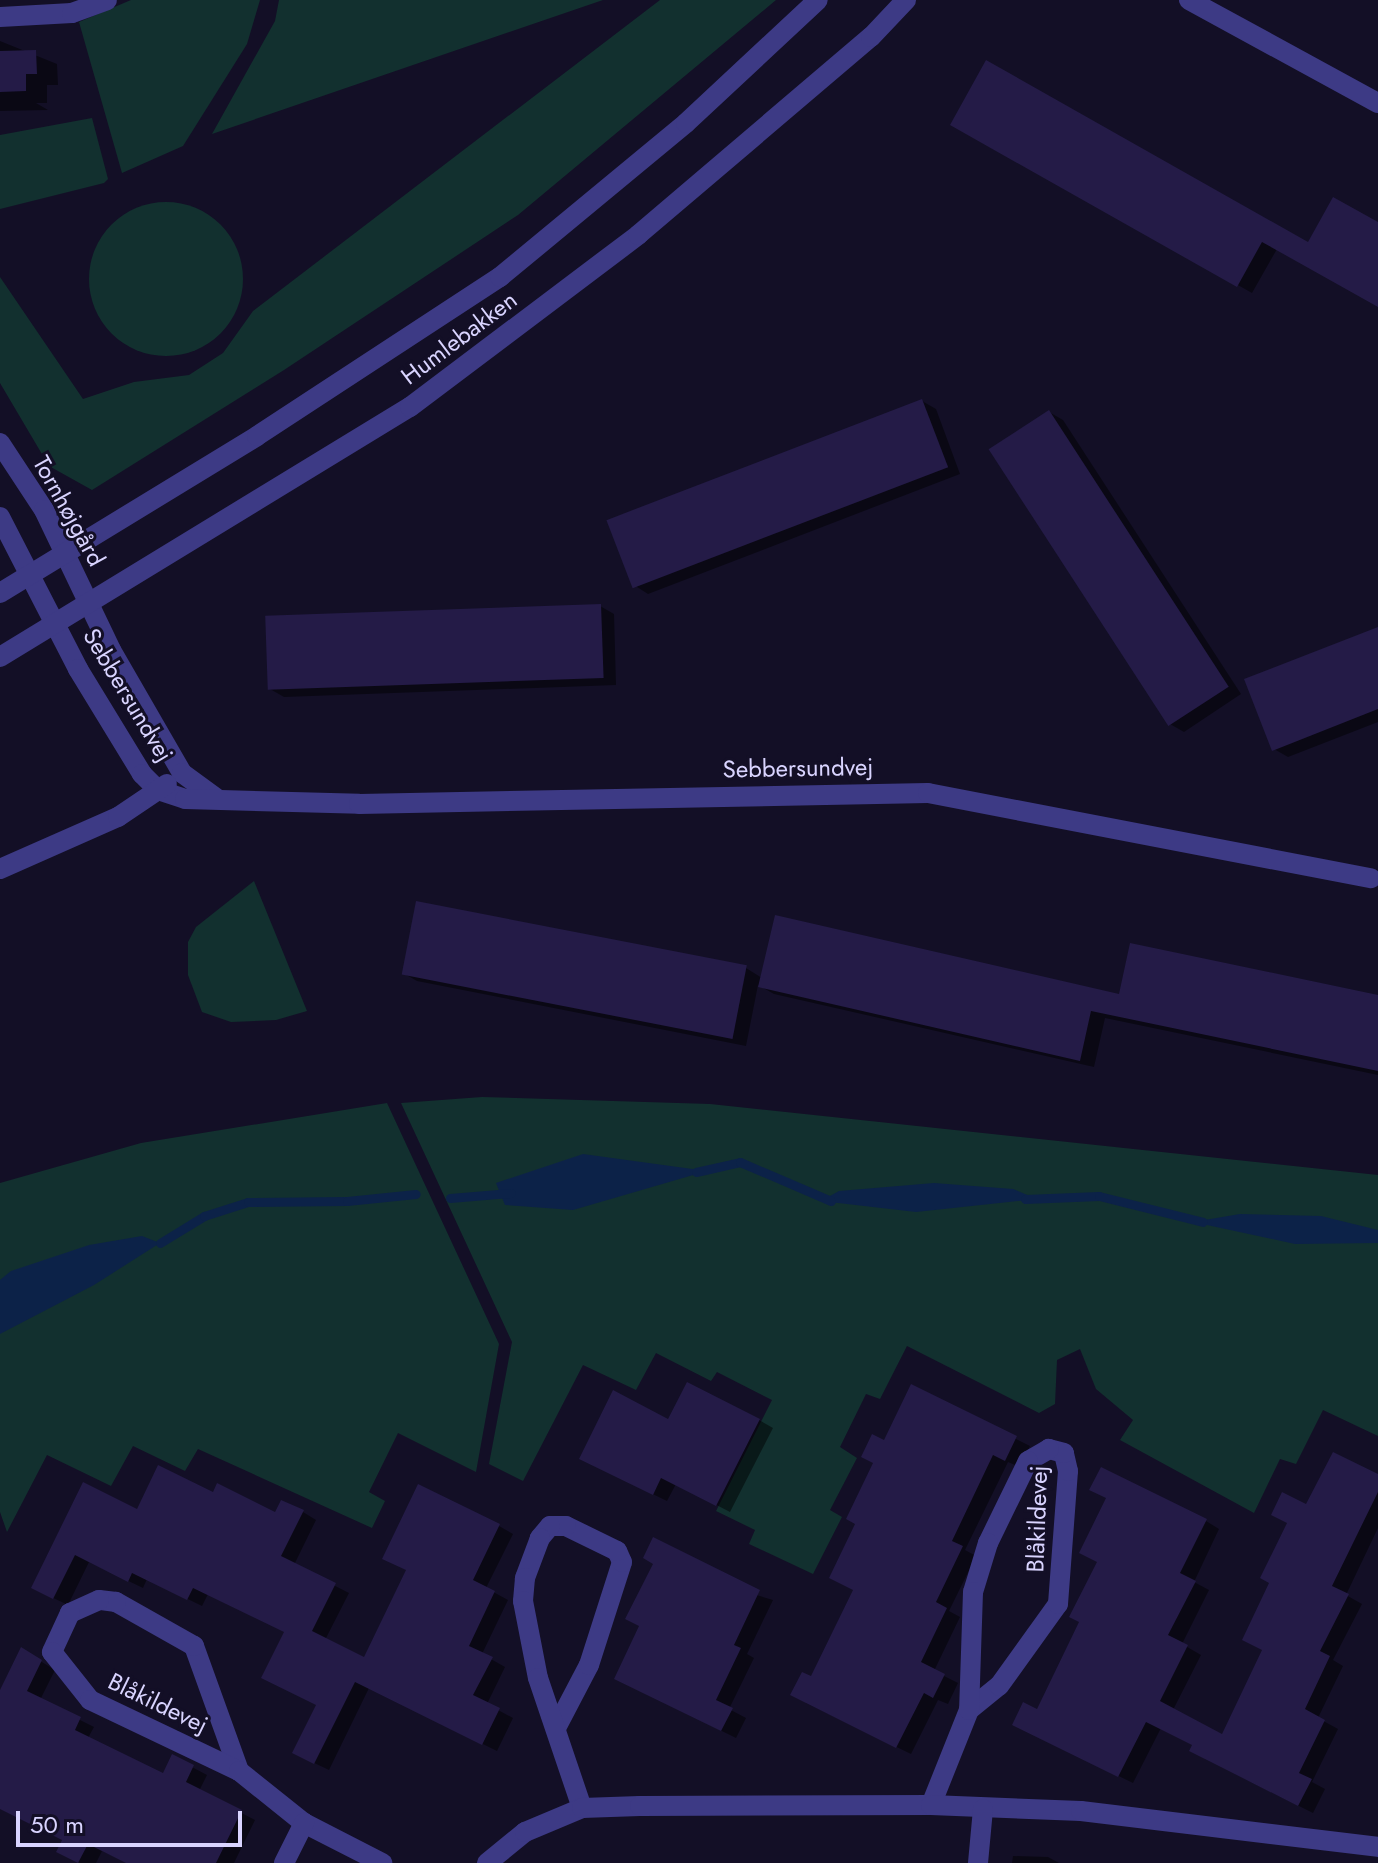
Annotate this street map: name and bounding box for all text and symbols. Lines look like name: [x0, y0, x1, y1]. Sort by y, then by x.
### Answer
street label: Humlebakken: [396, 285, 522, 391]
street label: Tornhøjgård: [27, 451, 111, 571]
street label: Sebbersundvej: [77, 623, 179, 767]
street label: Sebbersundvej: [722, 752, 874, 784]
street label: Blåkildevej: [1021, 1465, 1053, 1573]
street label: Blåkildevej: [104, 1667, 212, 1739]
scale bar: [20, 1795, 246, 1845]
text: 50 m: [30, 1807, 84, 1842]

